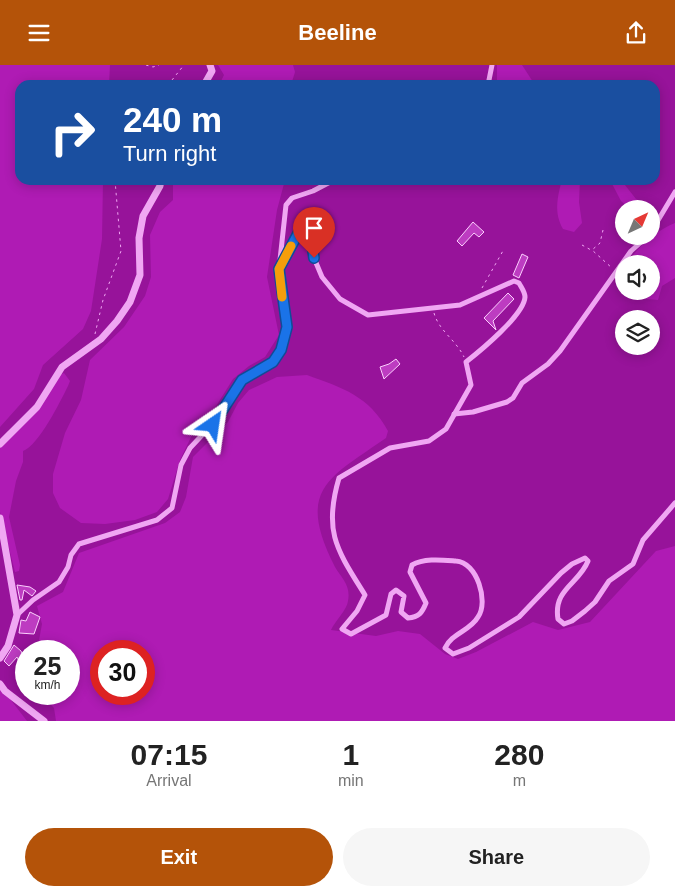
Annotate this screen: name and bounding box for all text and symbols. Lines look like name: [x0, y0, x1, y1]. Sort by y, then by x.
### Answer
icon: menu: [25, 19, 53, 47]
icon: share: [622, 19, 650, 47]
text: Beeline: [298, 20, 377, 45]
icon: right: [40, 100, 105, 165]
text: 240 m: [123, 100, 222, 139]
text: Turn right: [123, 141, 216, 166]
north arrow: [615, 200, 660, 245]
map controls: [615, 200, 660, 355]
pin: [293, 207, 335, 258]
icon: arrive: [300, 214, 328, 242]
button: sound: [615, 255, 660, 300]
button: layers: [615, 310, 660, 355]
position arrow: [186, 398, 238, 450]
speed limit sign: 30: [90, 640, 155, 705]
text: 25: [34, 652, 61, 680]
text: km/h: [34, 678, 61, 692]
text: 07:15: [131, 738, 207, 771]
text: 1: [342, 738, 359, 771]
text: 280: [494, 738, 544, 771]
text: Arrival: [146, 772, 192, 789]
text: min: [338, 772, 364, 789]
text: m: [513, 772, 526, 789]
button: Exit: [25, 828, 333, 886]
button: Share: [343, 828, 650, 886]

